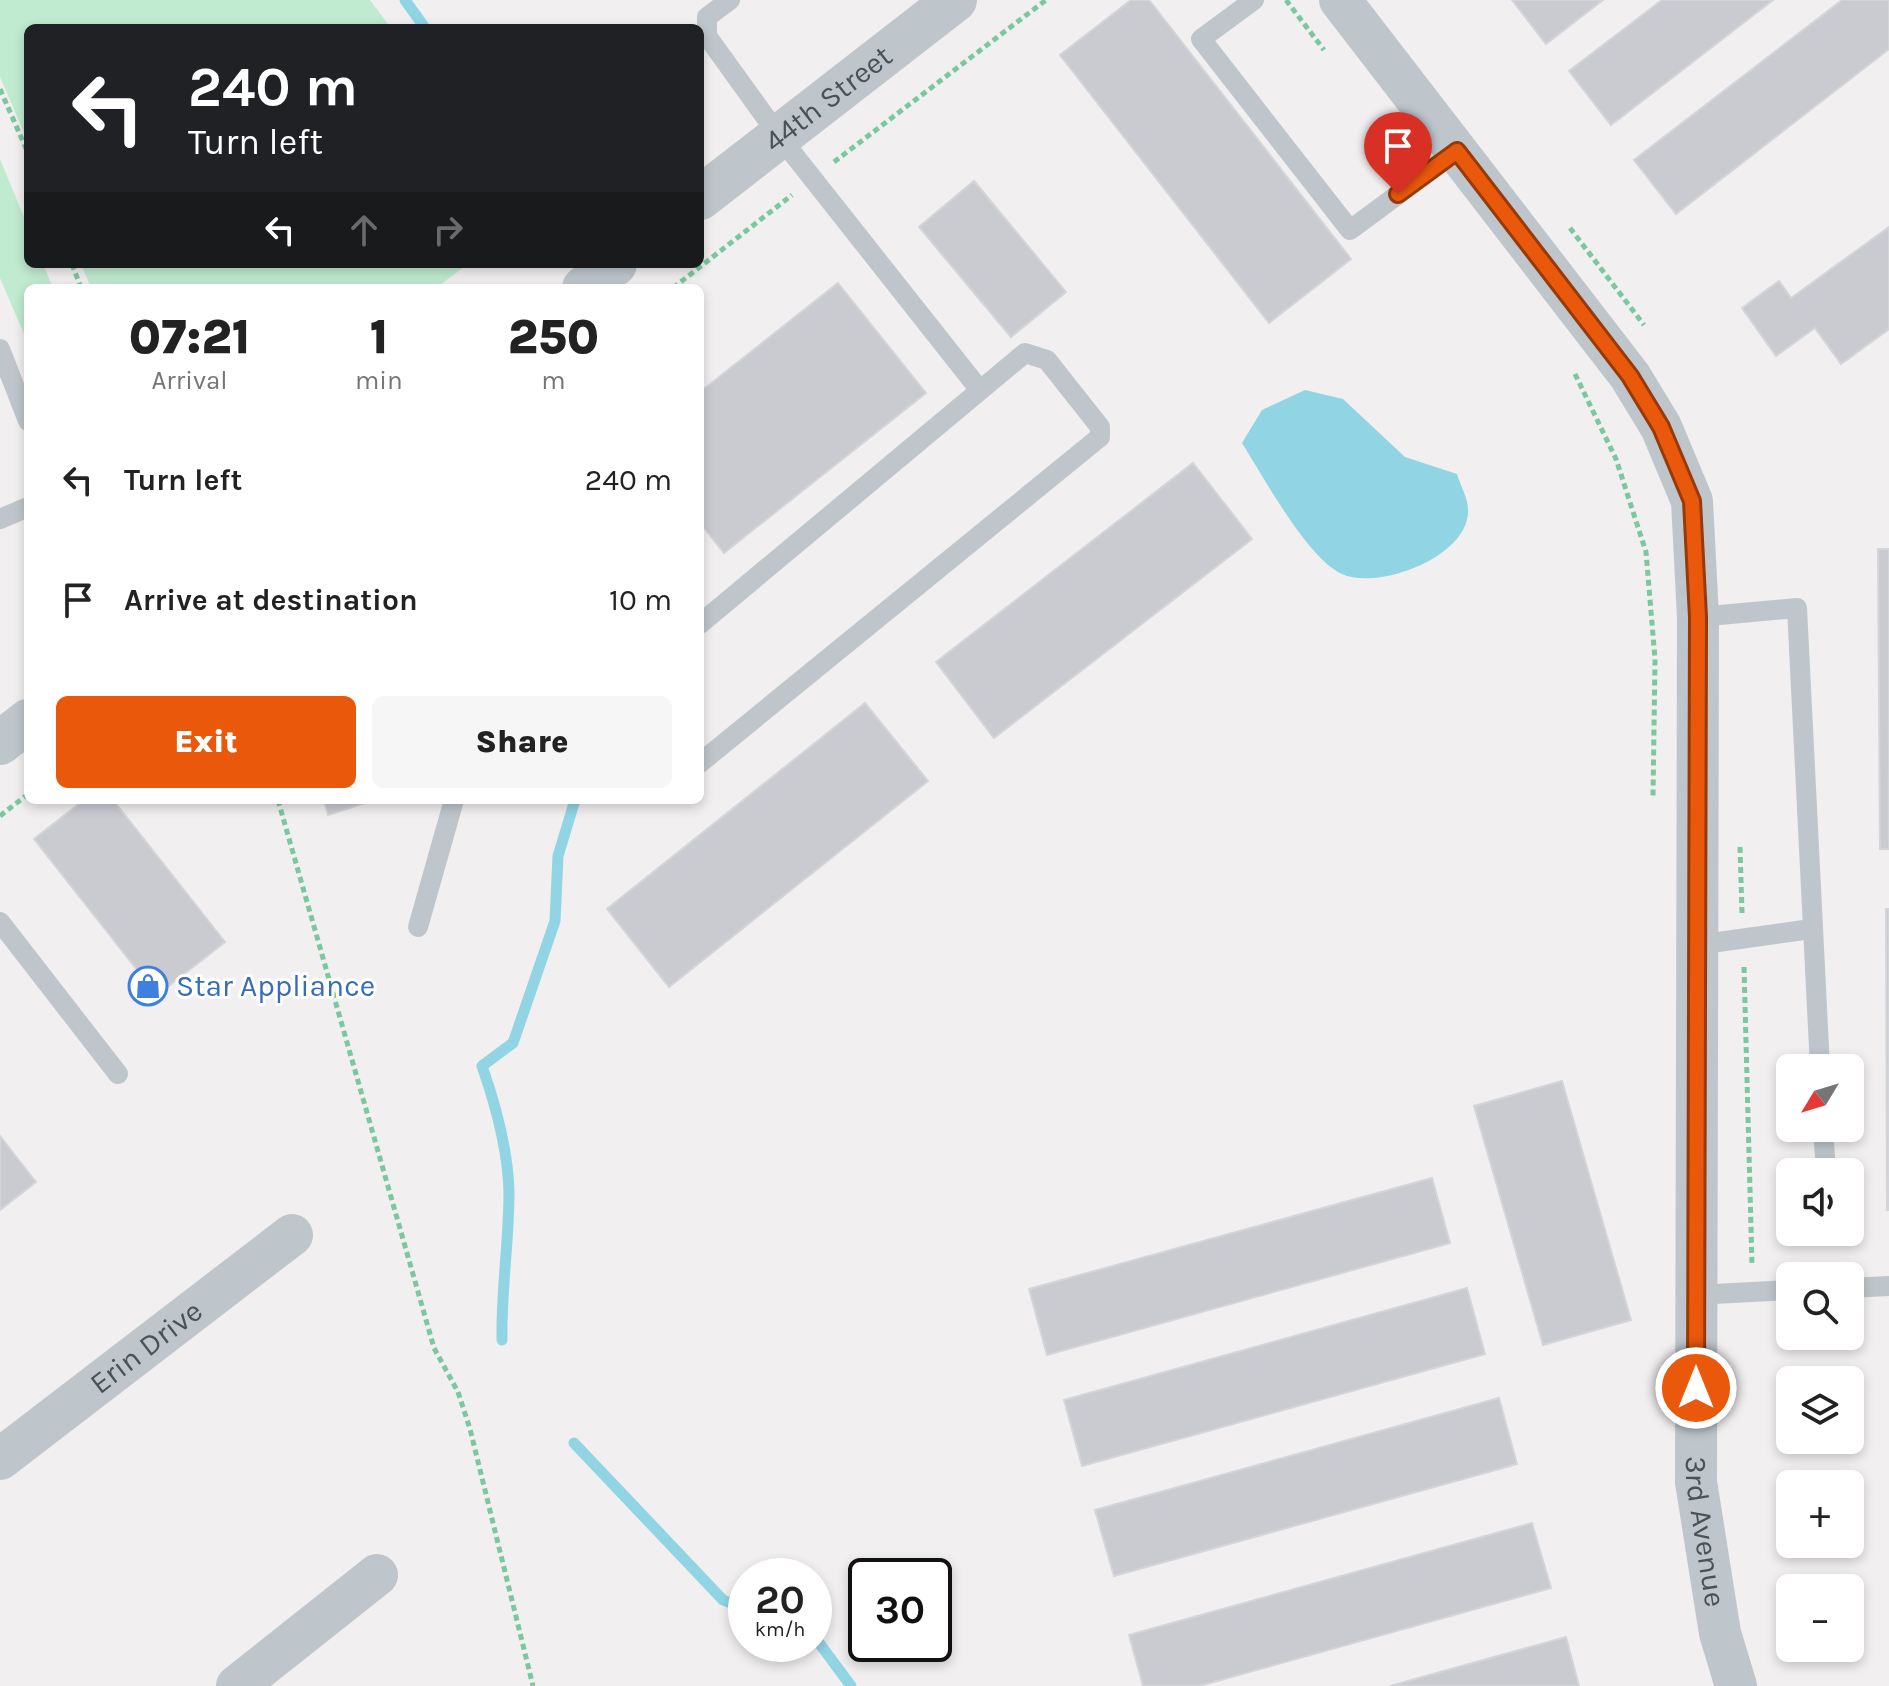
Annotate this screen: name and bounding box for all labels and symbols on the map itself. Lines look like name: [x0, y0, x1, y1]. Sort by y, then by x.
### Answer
street label: 44th Street: [757, 38, 899, 160]
pin: [1364, 112, 1432, 194]
shop icon: Star Appliance: [127, 965, 169, 1007]
place label: Star Appliance: [176, 968, 375, 1004]
north arrow: [1776, 1054, 1864, 1142]
street label: Erin Drive: [83, 1293, 209, 1401]
position arrow: [1654, 1346, 1738, 1430]
street label: 3rd Avenue: [1678, 1456, 1734, 1609]
speed limit sign: 30: [848, 1558, 952, 1662]

